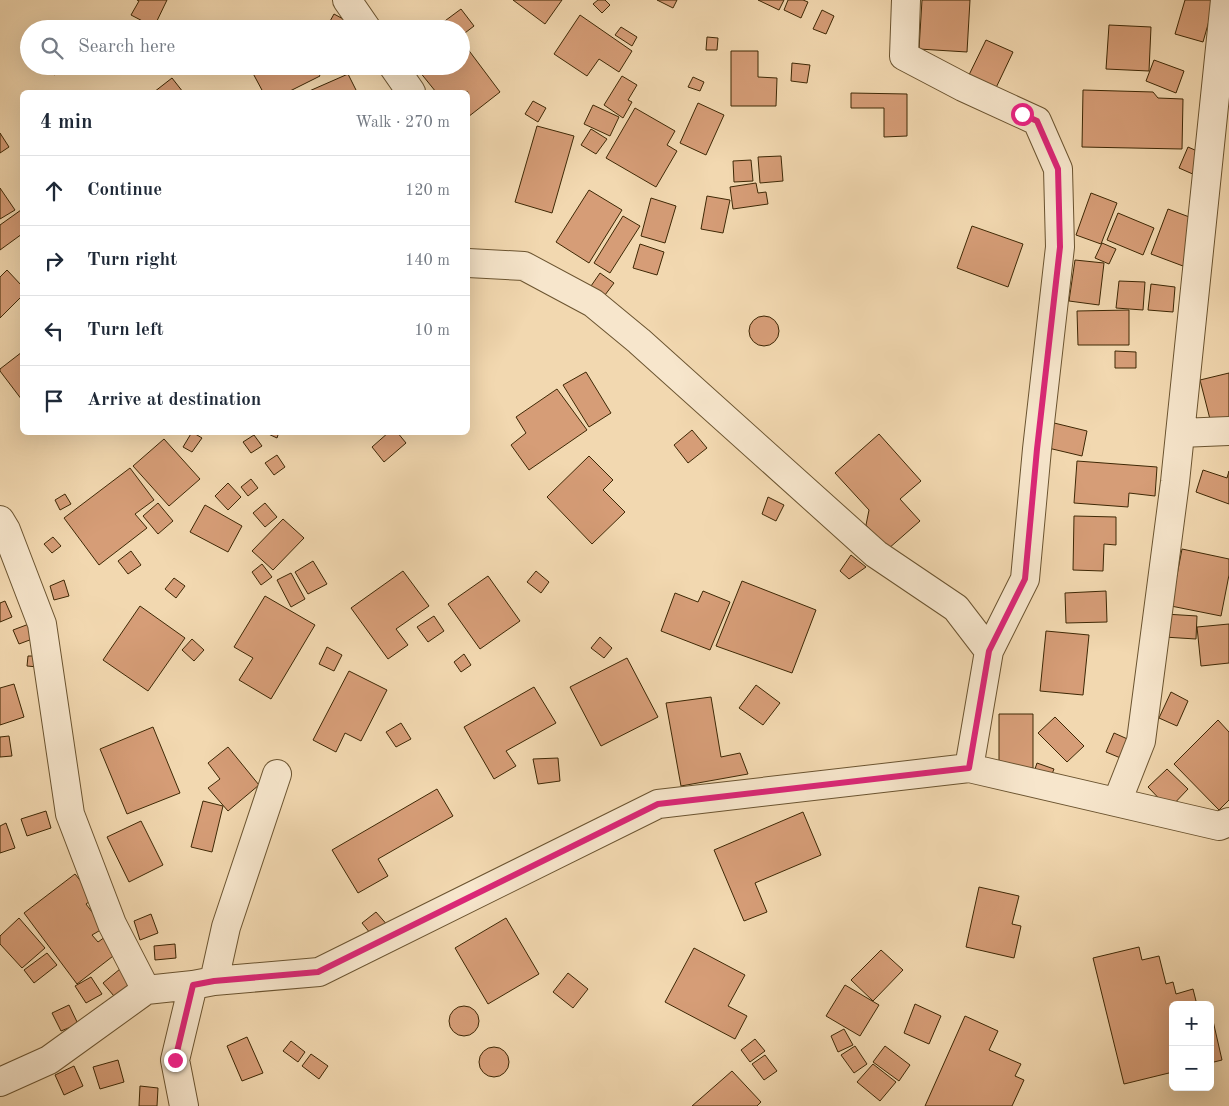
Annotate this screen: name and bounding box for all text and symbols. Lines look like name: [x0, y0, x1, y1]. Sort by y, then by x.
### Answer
search box: [20, 20, 470, 75]
icon: search: [38, 34, 66, 62]
text: Search here: [78, 38, 175, 57]
route start: [1011, 103, 1034, 126]
text: 4 min: [40, 112, 93, 133]
text: Walk · 270 m: [355, 115, 450, 131]
icon: ahead: [40, 177, 68, 205]
text: Continue: [87, 181, 162, 200]
text: 120 m: [405, 183, 450, 199]
icon: right: [40, 247, 68, 275]
text: Turn right: [87, 251, 177, 270]
text: 140 m: [405, 253, 450, 269]
icon: left: [40, 317, 68, 345]
text: Turn left: [87, 321, 164, 340]
text: 10 m: [414, 323, 450, 339]
icon: arrive: [40, 387, 68, 415]
text: Arrive at destination: [87, 391, 261, 410]
map controls: [1169, 1001, 1214, 1091]
button: +: [1169, 1001, 1214, 1046]
button: −: [1169, 1046, 1214, 1091]
route end: [164, 1049, 187, 1072]

